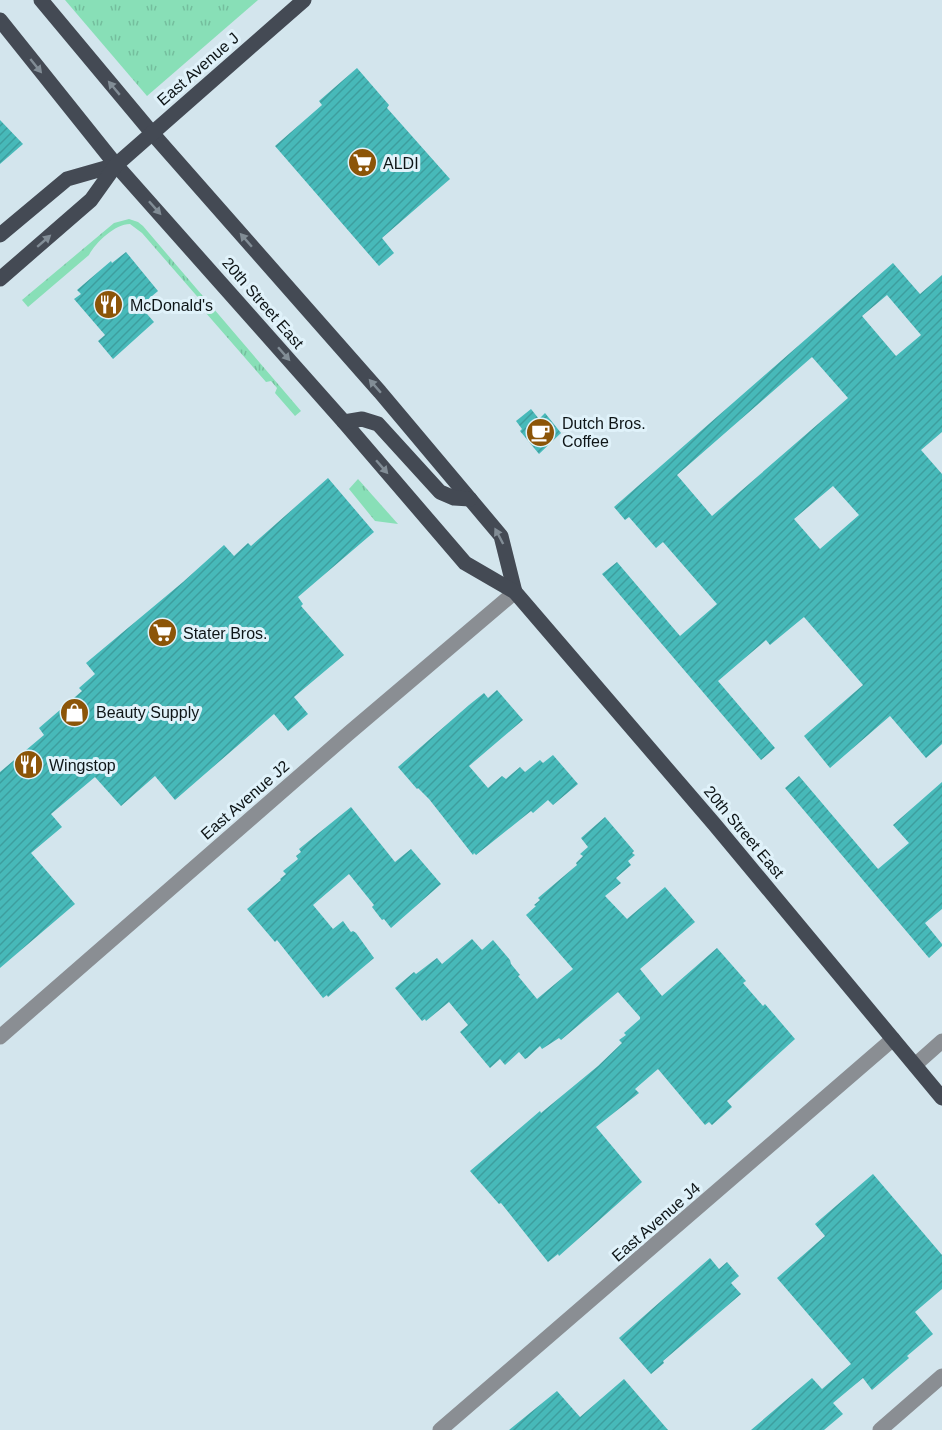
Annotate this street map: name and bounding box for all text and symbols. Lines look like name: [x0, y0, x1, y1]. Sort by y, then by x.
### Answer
street label: East Avenue J: [154, 29, 242, 109]
one-way arrow: [30, 58, 42, 73]
one-way arrow: [108, 80, 121, 96]
supermarket icon: ALDI: [346, 147, 378, 179]
place label: ALDI: [383, 155, 419, 172]
one-way arrow: [148, 201, 162, 216]
one-way arrow: [240, 233, 253, 248]
one-way arrow: [36, 235, 51, 248]
street label: 20th Street East: [219, 254, 307, 352]
restaurant icon: McDonald's: [93, 289, 125, 321]
place label: McDonald's: [130, 297, 213, 314]
one-way arrow: [277, 347, 291, 362]
one-way arrow: [369, 379, 382, 394]
place label: Dutch Bros. Coffee: [562, 415, 646, 450]
cafe icon: Dutch Bros. Coffee: [525, 416, 557, 448]
one-way arrow: [375, 459, 388, 474]
one-way arrow: [494, 527, 504, 545]
supermarket icon: Stater Bros.: [146, 617, 178, 649]
place label: Stater Bros.: [183, 625, 267, 642]
shop icon: Beauty Supply: [59, 696, 91, 728]
place label: Beauty Supply: [96, 704, 199, 721]
restaurant icon: Wingstop: [12, 749, 44, 781]
place label: Wingstop: [49, 757, 116, 774]
street label: East Avenue J2: [198, 757, 292, 843]
street label: 20th Street East: [701, 783, 788, 882]
street label: East Avenue J4: [609, 1179, 703, 1265]

